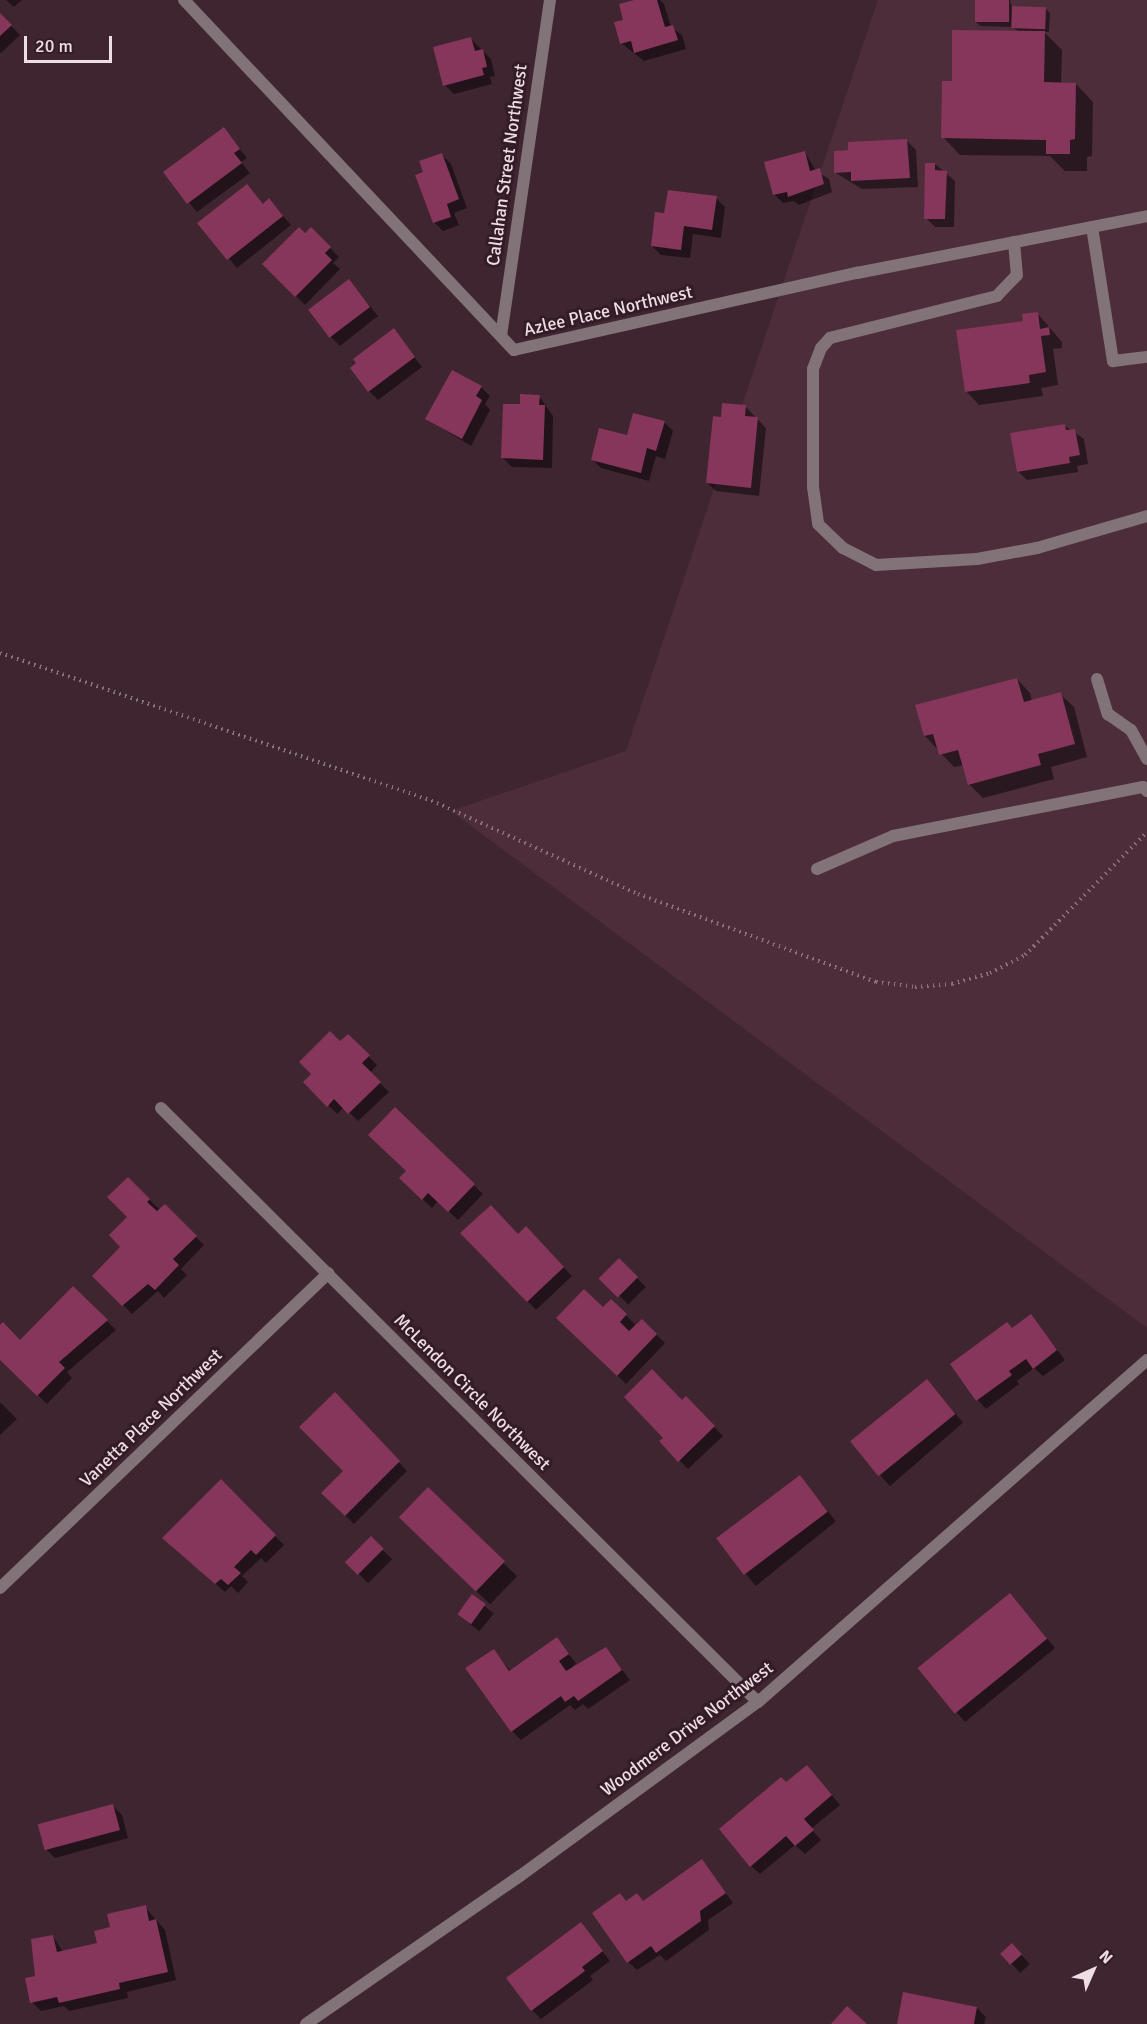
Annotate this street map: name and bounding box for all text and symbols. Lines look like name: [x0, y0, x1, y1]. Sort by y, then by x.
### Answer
scale bar: [27, 24, 116, 62]
text: 20 m: [35, 35, 73, 57]
street label: Callahan Street Northwest: [482, 63, 532, 267]
street label: Azlee Place Northwest: [522, 281, 694, 341]
street label: McLendon Circle Northwest: [389, 1309, 555, 1475]
street label: Vanetta Place Northwest: [75, 1344, 227, 1492]
street label: Woodmere Drive Northwest: [597, 1657, 777, 1801]
north arrow: [1063, 1940, 1123, 2000]
text: N: [1095, 1946, 1117, 1968]

